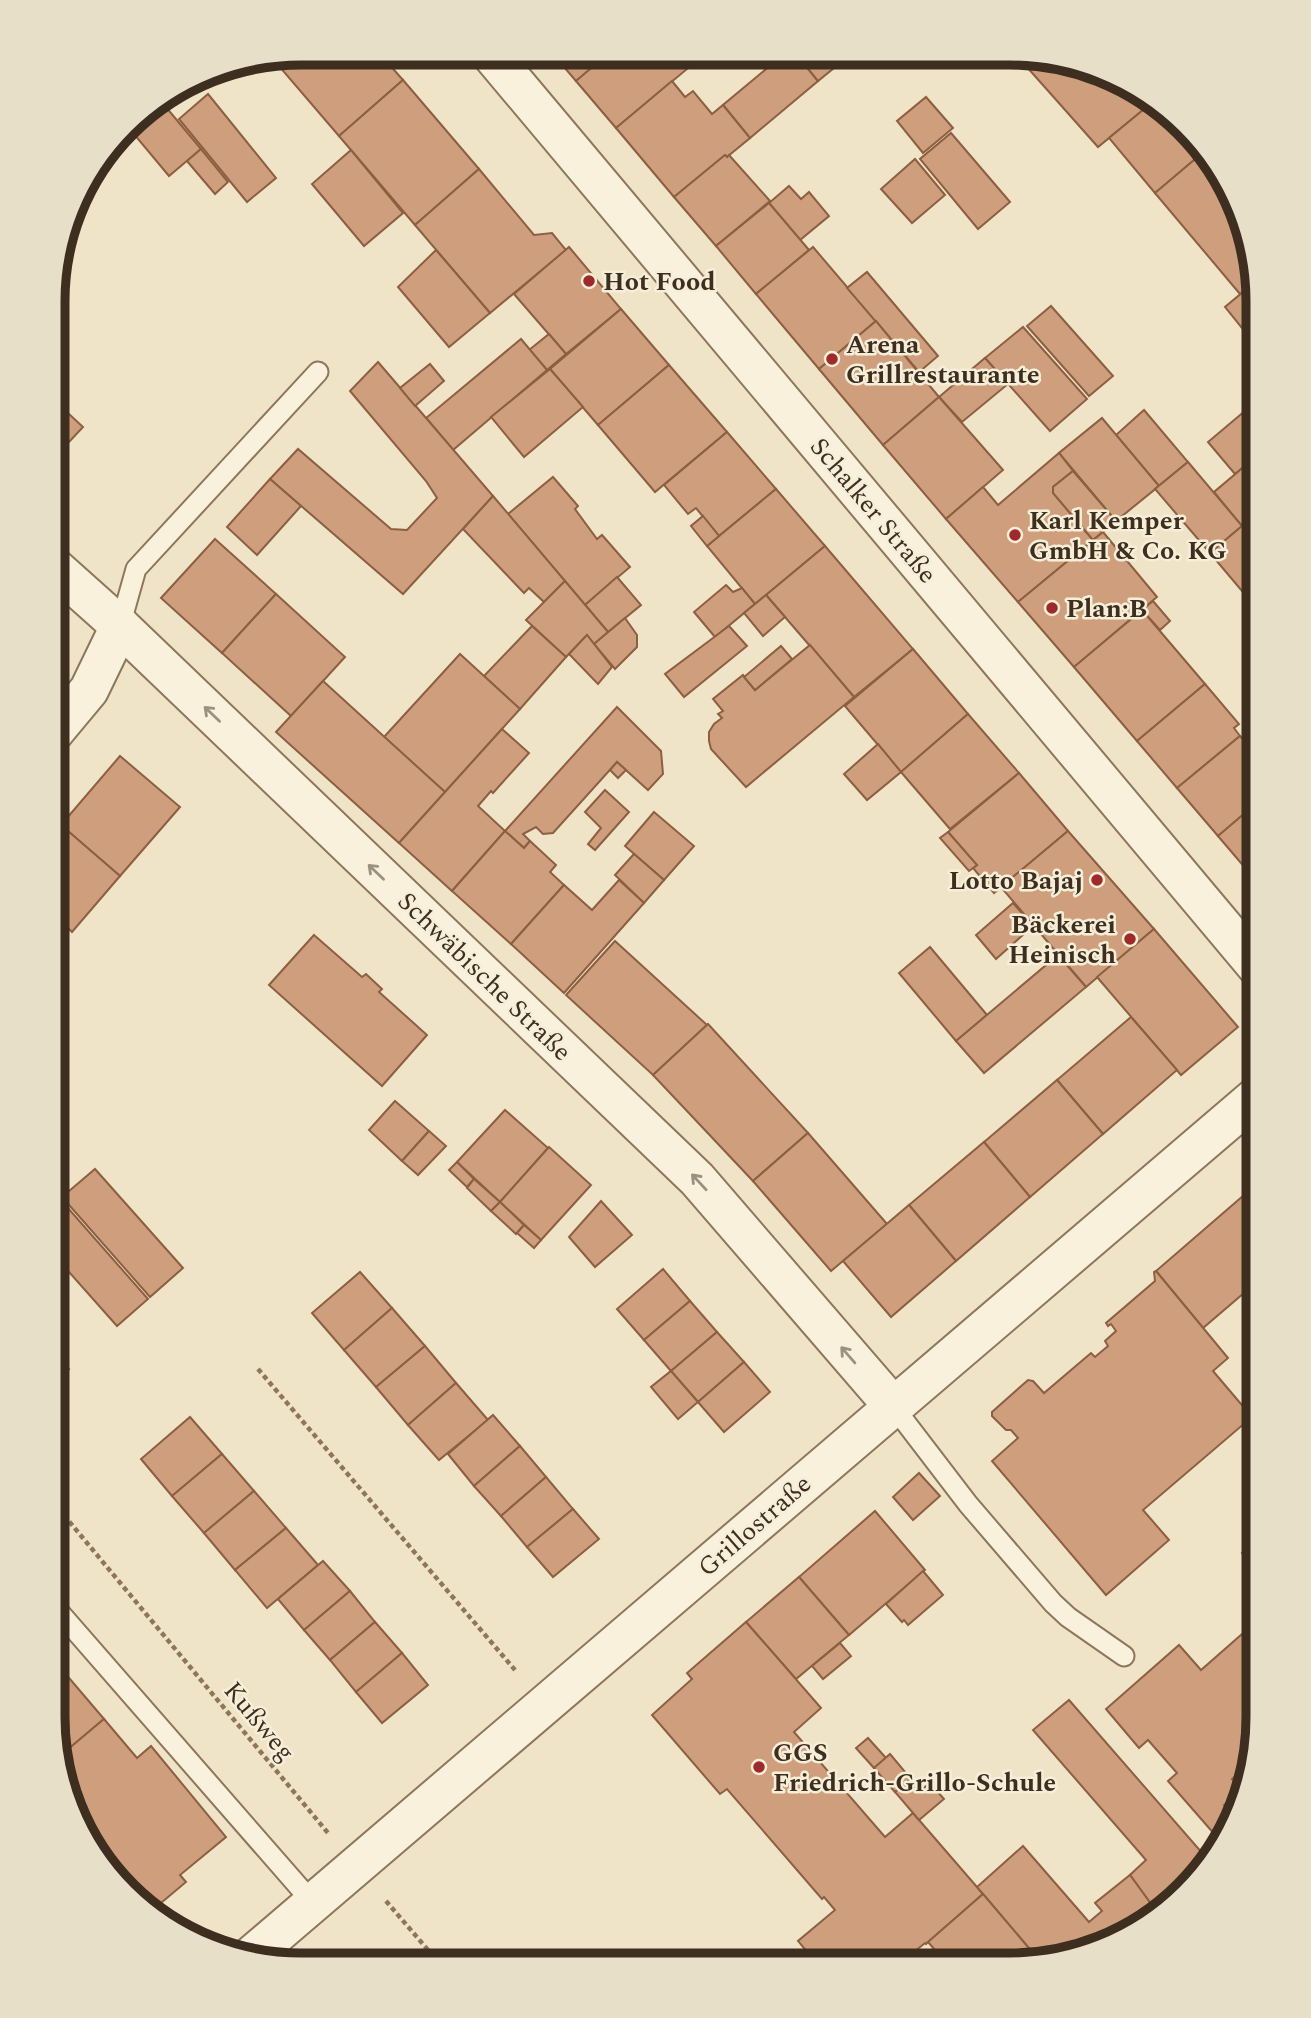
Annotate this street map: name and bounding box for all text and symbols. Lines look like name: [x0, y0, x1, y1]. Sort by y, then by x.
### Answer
place label: Hot Food: [603, 262, 716, 302]
marker: Hot Food: [581, 273, 597, 289]
place label: Arena Grillrestaurante: [846, 325, 1040, 395]
marker: Arena Grillrestaurante: [824, 351, 840, 367]
street label: Schalker Straße: [800, 429, 947, 593]
place label: Karl Kemper GmbH & Co. KG: [1029, 501, 1227, 571]
marker: Karl Kemper GmbH & Co. KG: [1007, 527, 1023, 543]
place label: Plan:B: [1066, 589, 1147, 629]
marker: Plan:B: [1044, 600, 1060, 616]
one-way arrow: [204, 706, 221, 723]
place label: Lotto Bajaj: [949, 861, 1083, 901]
one-way arrow: [368, 863, 385, 880]
marker: Lotto Bajaj: [1089, 872, 1105, 888]
street label: Schwäbische Straße: [388, 883, 581, 1071]
place label: Bäckerei Heinisch: [1008, 905, 1116, 975]
marker: Bäckerei Heinisch: [1122, 931, 1138, 947]
one-way arrow: [691, 1174, 708, 1191]
one-way arrow: [840, 1346, 856, 1364]
street label: Grillostraße: [689, 1465, 821, 1587]
street label: Kußweg: [214, 1673, 305, 1771]
place label: GGS Friedrich-Grillo-Schule: [773, 1733, 1056, 1803]
marker: GGS Friedrich-Grillo-Schule: [751, 1759, 767, 1775]

